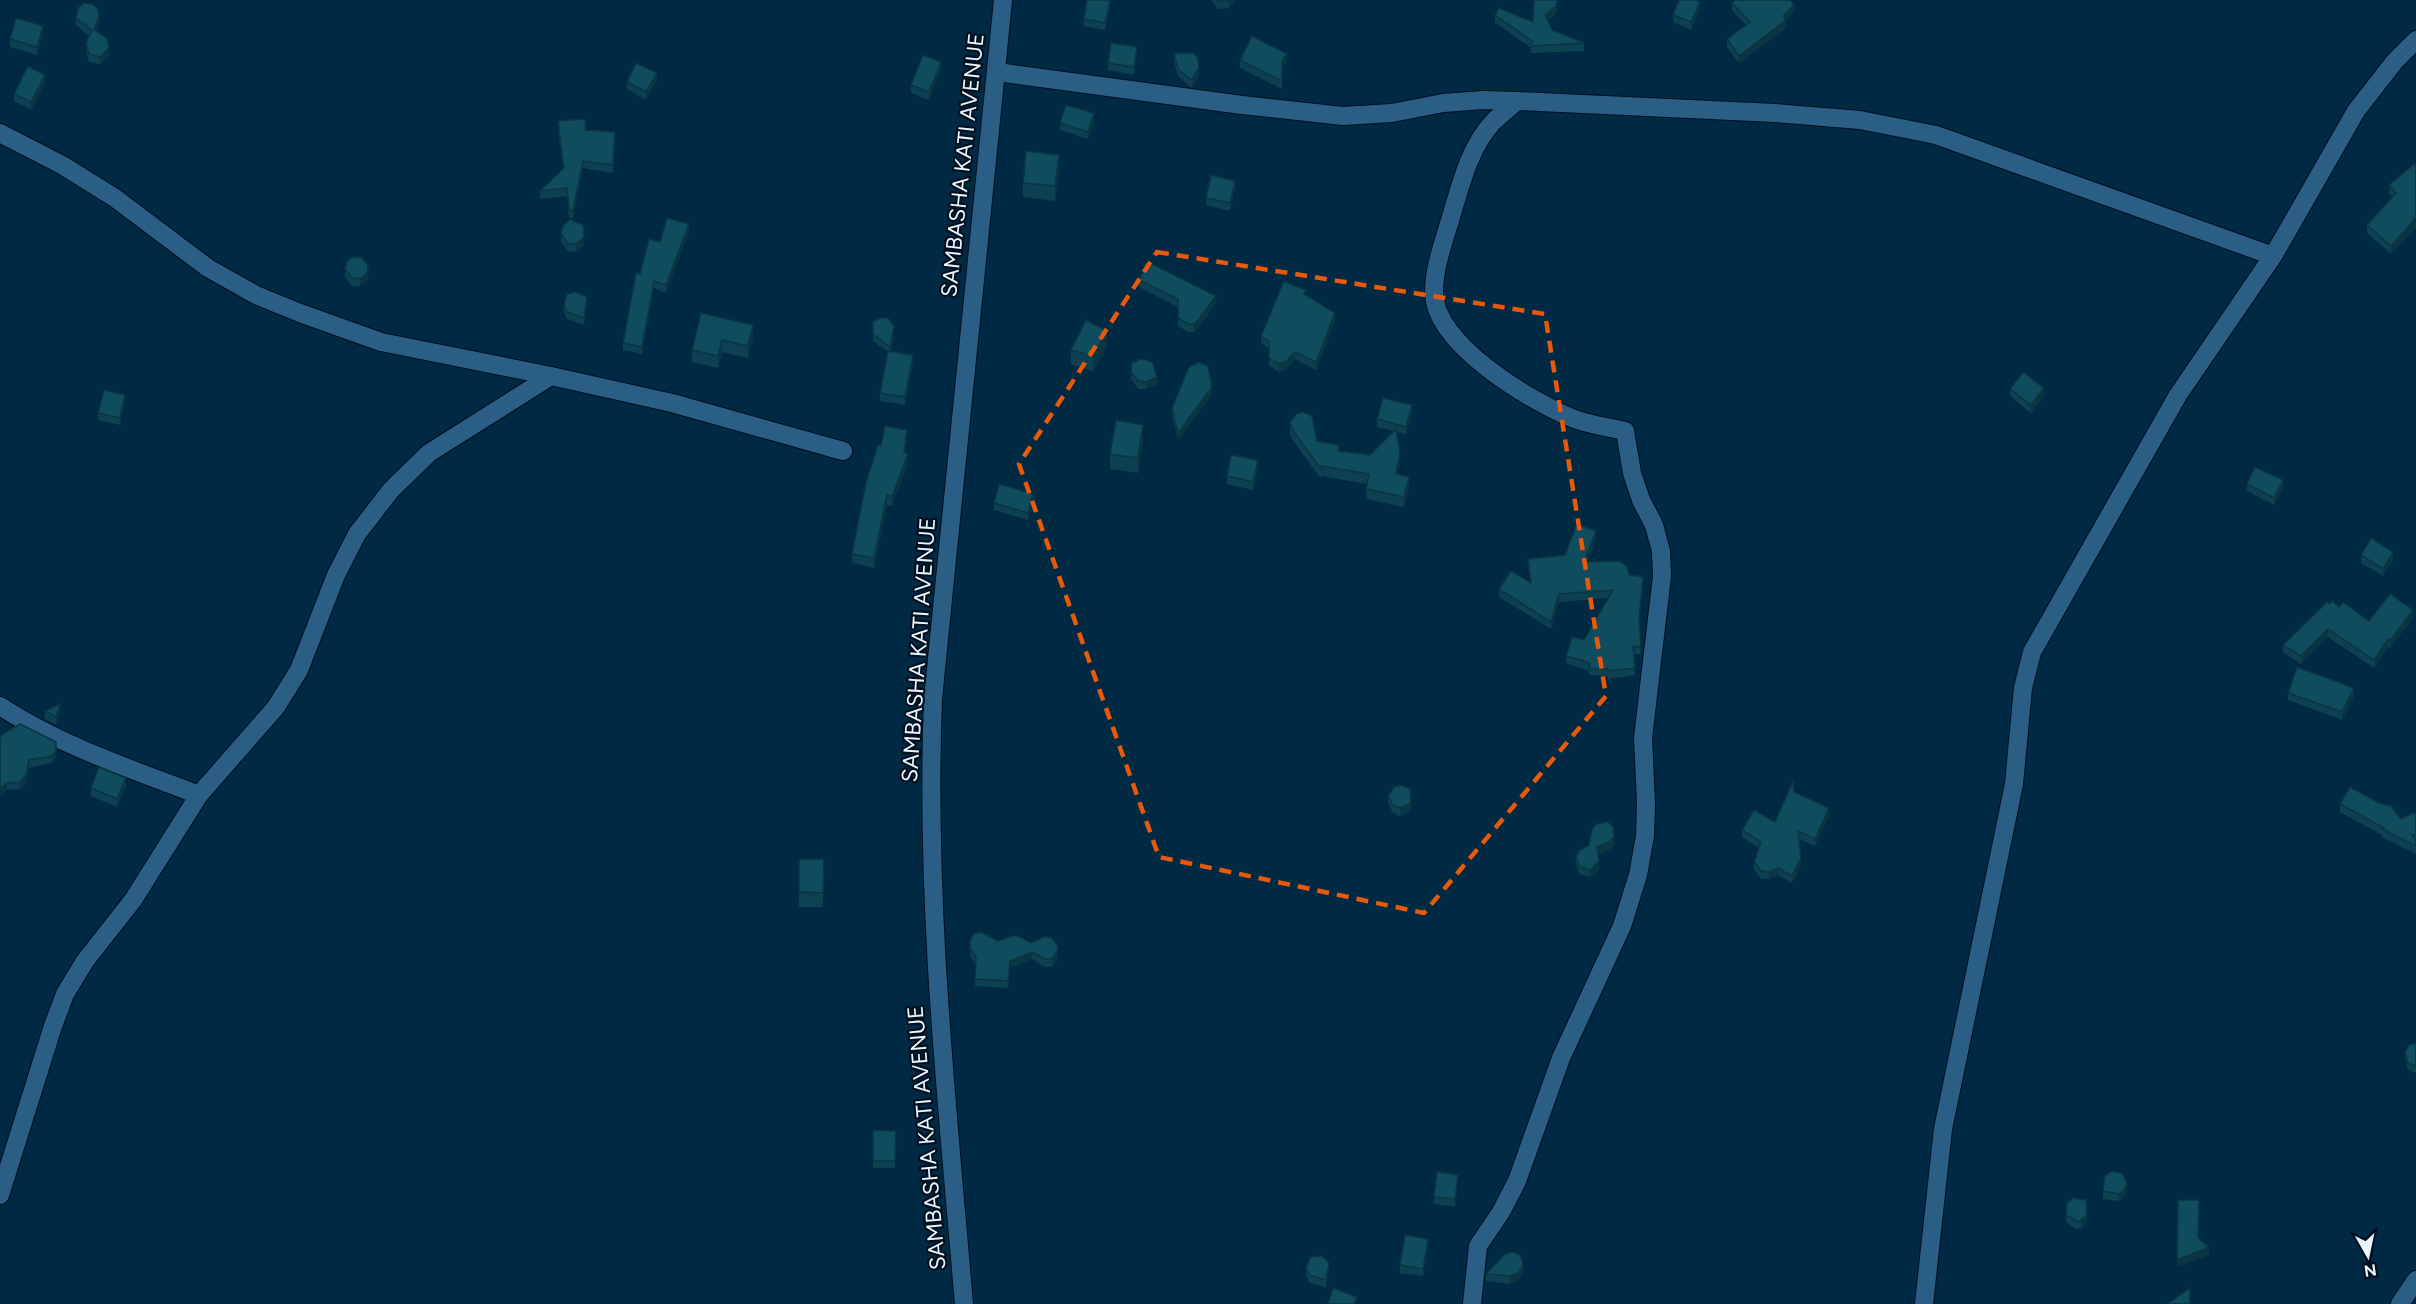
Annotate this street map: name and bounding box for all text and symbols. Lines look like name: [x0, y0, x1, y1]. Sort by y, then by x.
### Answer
street label: SAMBASHA KATI AVENUE: [935, 32, 990, 298]
street label: SAMBASHA KATI AVENUE: [896, 517, 941, 783]
street label: SAMBASHA KATI AVENUE: [901, 1005, 951, 1271]
north arrow: [2338, 1226, 2398, 1286]
text: N: [2363, 1260, 2378, 1281]

